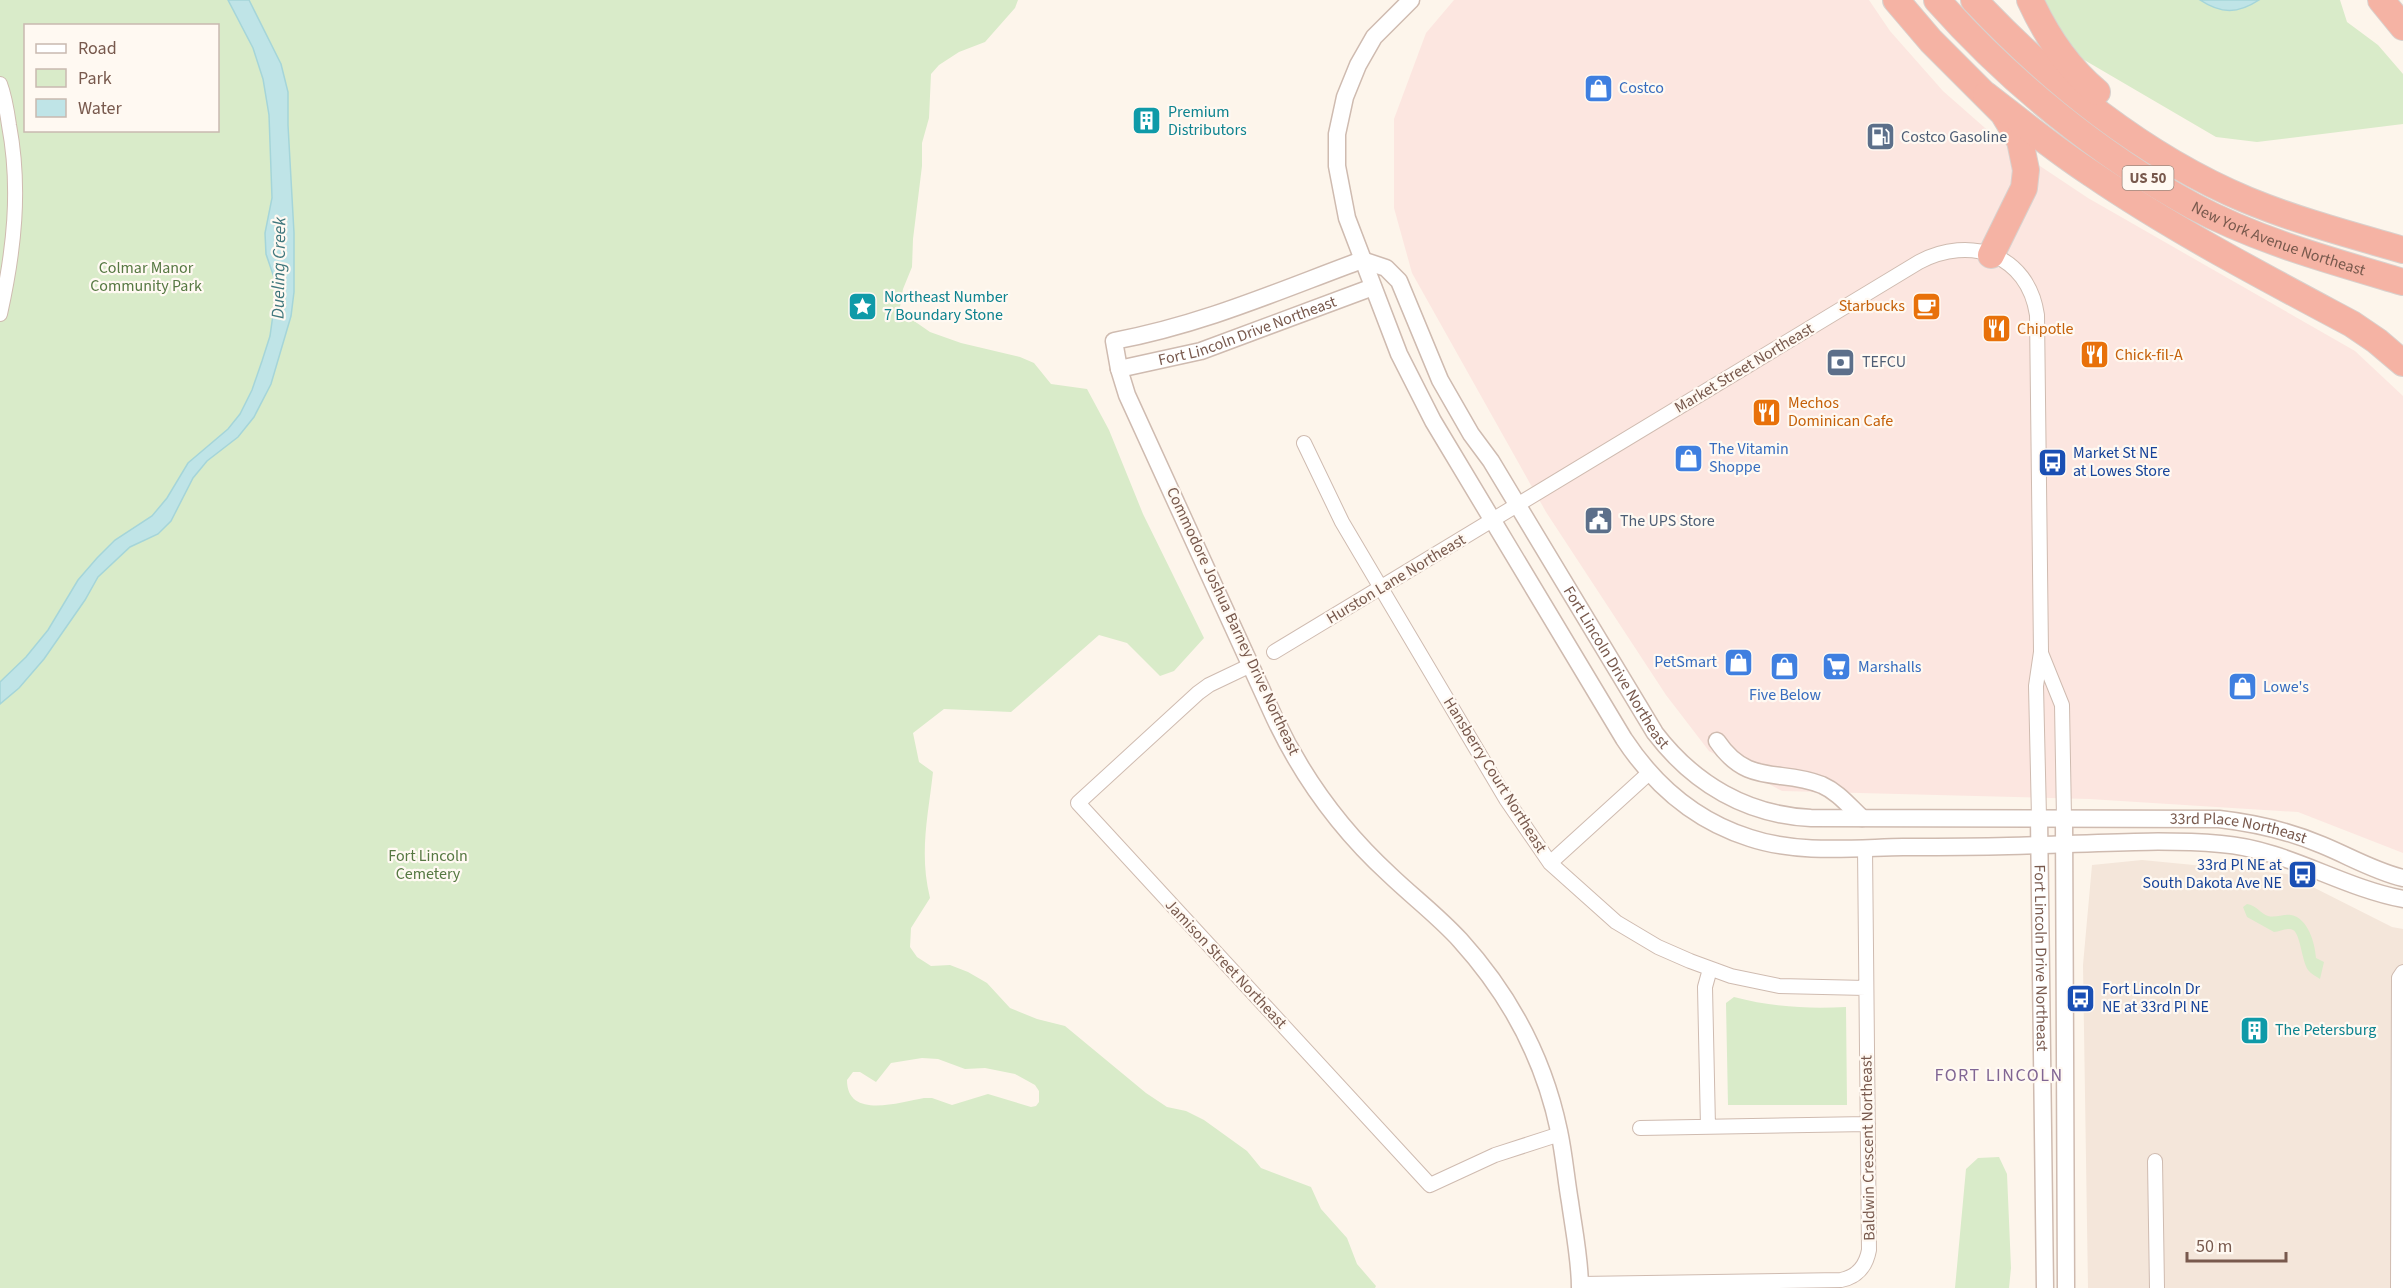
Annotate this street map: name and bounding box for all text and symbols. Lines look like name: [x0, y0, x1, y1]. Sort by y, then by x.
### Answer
legend: [24, 24, 219, 132]
text: Road: [78, 36, 117, 61]
text: Park: [78, 66, 112, 91]
shop icon: Costco: [1582, 72, 1614, 104]
place label: Costco: [1619, 77, 1664, 99]
text: Water: [78, 96, 122, 121]
place label: Premium Distributors: [1168, 101, 1247, 141]
building icon: Premium Distributors: [1131, 105, 1163, 137]
fuel station icon: Costco Gasoline: [1864, 121, 1896, 153]
place label: Costco Gasoline: [1901, 126, 2007, 148]
road number: US 50: [2122, 166, 2174, 190]
street label: New York Avenue Northeast: [2188, 196, 2369, 282]
water label: Dueling Creek: [266, 216, 292, 319]
park label: Colmar Manor Community Park: [90, 257, 202, 297]
place label: Northeast Number 7 Boundary Stone: [884, 286, 1009, 326]
place icon: Northeast Number 7 Boundary Stone: [847, 290, 879, 322]
street label: Fort Lincoln Drive Northeast: [1156, 290, 1340, 371]
cafe icon: Starbucks: [1910, 290, 1942, 322]
place label: Starbucks: [1839, 295, 1905, 317]
restaurant icon: Chipotle: [1980, 313, 2012, 345]
street label: Market Street Northeast: [1670, 317, 1818, 418]
place label: Chipotle: [2017, 318, 2074, 340]
restaurant icon: Chick-fil-A: [2078, 339, 2110, 371]
place label: Chick-fil-A: [2115, 344, 2183, 366]
bank icon: TEFCU: [1825, 346, 1857, 378]
place label: TEFCU: [1862, 351, 1906, 373]
place label: Mechos Dominican Cafe: [1788, 392, 1893, 432]
restaurant icon: Mechos Dominican Cafe: [1751, 396, 1783, 428]
place label: The Vitamin Shoppe: [1709, 438, 1789, 478]
shop icon: The Vitamin Shoppe: [1672, 442, 1704, 474]
place label: Market St NE at Lowes Store: [2073, 442, 2170, 482]
bus stop icon: Market St NE at Lowes Store: [2036, 446, 2068, 478]
street label: Commodore Joshua Barney Drive Northeast: [1161, 483, 1305, 759]
public building icon: The UPS Store: [1583, 505, 1615, 537]
place label: The UPS Store: [1620, 510, 1715, 532]
street label: Hurston Lane Northeast: [1322, 528, 1470, 629]
street label: Fort Lincoln Drive Northeast: [1558, 582, 1675, 754]
shop icon: PetSmart: [1722, 646, 1754, 678]
place label: PetSmart: [1654, 651, 1718, 673]
shop icon: Five Below: [1769, 651, 1801, 683]
supermarket icon: Marshalls: [1821, 651, 1853, 683]
place label: Marshalls: [1858, 656, 1922, 678]
shop icon: Lowe's: [2226, 671, 2258, 703]
place label: Lowe's: [2263, 676, 2309, 698]
place label: Five Below: [1749, 684, 1821, 706]
street label: Hansberry Court Northeast: [1438, 693, 1552, 858]
street label: 33rd Place Northeast: [2170, 808, 2311, 849]
park label: Fort Lincoln Cemetery: [388, 845, 468, 885]
place label: 33rd Pl NE at South Dakota Ave NE: [2143, 854, 2283, 894]
bus stop icon: 33rd Pl NE at South Dakota Ave NE: [2287, 858, 2319, 890]
street label: Fort Lincoln Drive Northeast: [2029, 864, 2053, 1052]
street label: Jamison Street Northeast: [1160, 894, 1292, 1034]
place label: Fort Lincoln Dr NE at 33rd Pl NE: [2102, 978, 2209, 1018]
bus stop icon: Fort Lincoln Dr NE at 33rd Pl NE: [2065, 982, 2097, 1014]
building icon: The Petersburg: [2238, 1014, 2270, 1046]
place label: The Petersburg: [2275, 1019, 2376, 1041]
street label: Baldwin Crescent Northeast: [1855, 1054, 1881, 1241]
district label: FORT LINCOLN: [1934, 1063, 2064, 1088]
scale bar: [2187, 1225, 2286, 1263]
text: 50 m: [2196, 1234, 2232, 1259]

